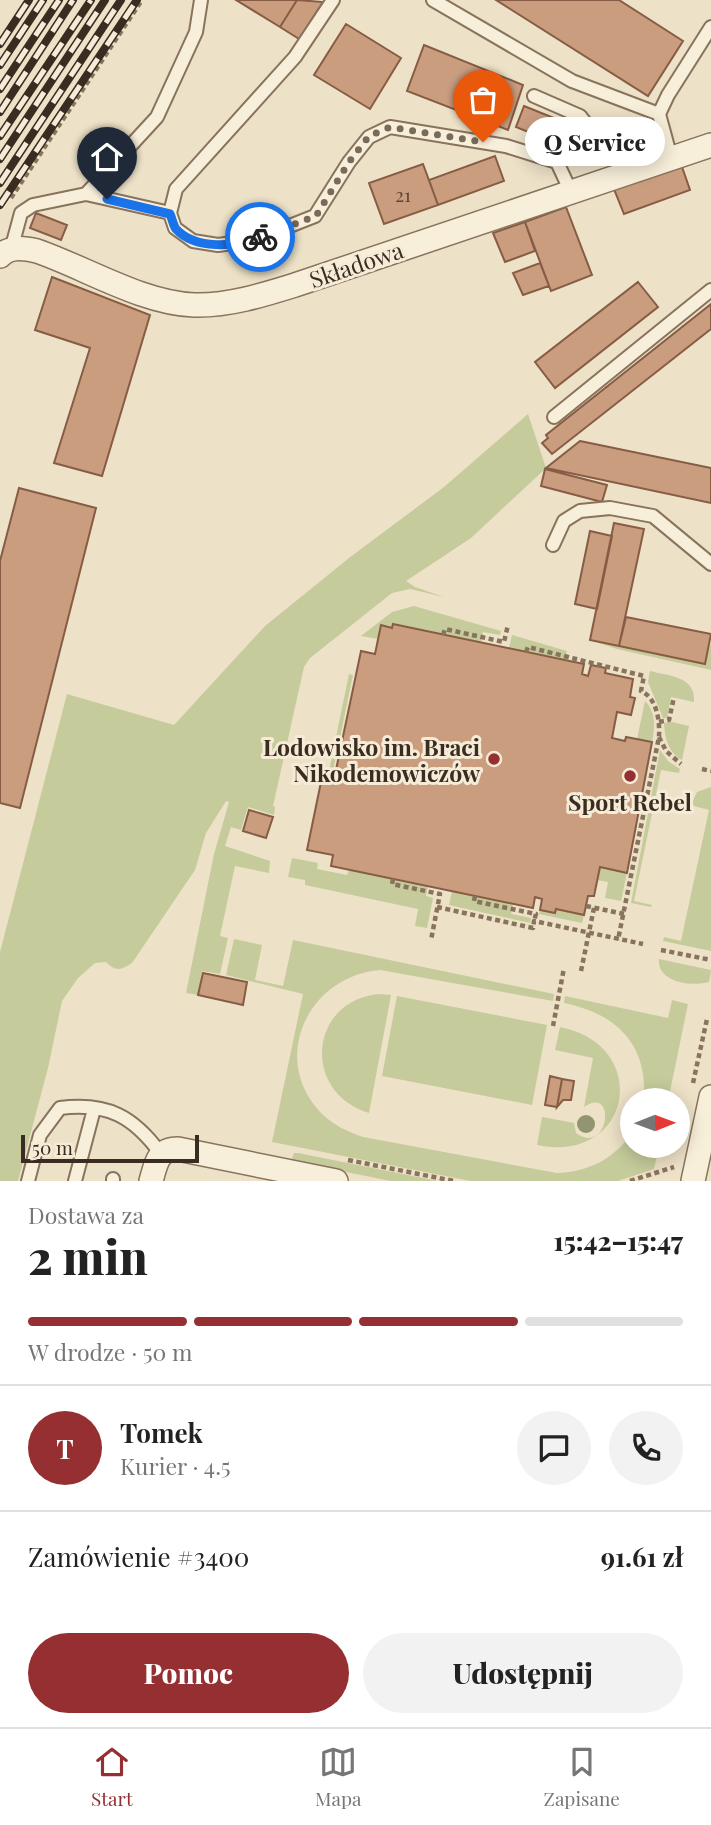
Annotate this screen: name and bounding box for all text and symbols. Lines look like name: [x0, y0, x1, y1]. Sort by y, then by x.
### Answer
pin: [453, 70, 513, 142]
icon: bag: [464, 81, 502, 119]
callout: Q Service: [525, 118, 665, 166]
text: Q Service: [544, 126, 646, 157]
pin: [77, 127, 137, 199]
icon: home: [88, 138, 126, 176]
house number: 21: [395, 181, 411, 207]
courier: [225, 202, 295, 272]
icon: bike: [241, 218, 279, 256]
street label: Składowa: [305, 233, 408, 294]
place label: Lodowisko im. Braci Nikodemowiczów: [263, 731, 481, 788]
marker: Lodowisko im. Braci Nikodemowiczów: [486, 751, 502, 767]
marker: Sport Rebel: [622, 768, 638, 784]
place label: Sport Rebel: [568, 786, 692, 817]
north arrow: [620, 1088, 690, 1158]
map controls: [620, 1088, 690, 1158]
scale bar: [21, 1132, 200, 1164]
text: 50 m: [32, 1134, 73, 1160]
text: Dostawa za: [28, 1199, 144, 1230]
text: 15:42–15:47: [554, 1223, 683, 1258]
text: 2 min: [28, 1225, 148, 1287]
text: W drodze · 50 m: [28, 1336, 193, 1367]
button: chat: [517, 1411, 591, 1485]
button: phone: [609, 1411, 683, 1485]
text: Tomek: [120, 1415, 203, 1450]
text: T: [56, 1431, 74, 1466]
text: Kurier · 4.5: [120, 1450, 231, 1481]
text: Zamówienie #3400: [28, 1539, 249, 1574]
text: 91.61 zł: [601, 1539, 683, 1574]
button: Pomoc: [28, 1633, 349, 1713]
button: Udostępnij: [363, 1633, 683, 1713]
tab: Start: [91, 1743, 133, 1811]
tab: Mapa: [315, 1743, 361, 1811]
tab: Zapisane: [544, 1743, 620, 1811]

